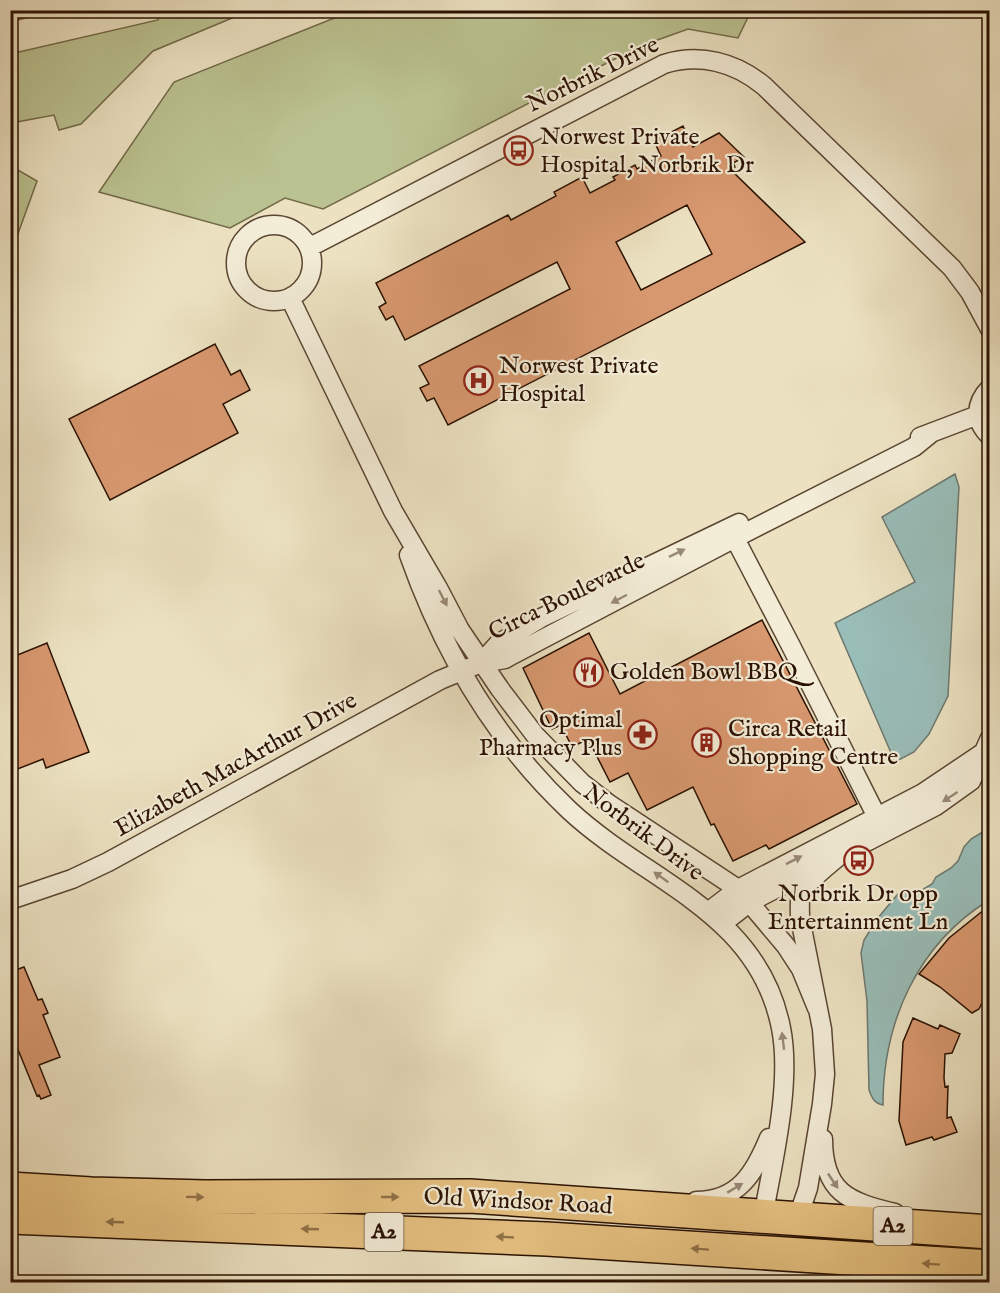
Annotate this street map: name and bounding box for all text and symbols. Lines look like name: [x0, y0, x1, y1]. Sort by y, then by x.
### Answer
street label: Norbrik Drive: [522, 30, 664, 120]
place label: Norwest Private Hospital, Norbrik Dr: [540, 122, 754, 181]
bus stop icon: Norwest Private Hospital, Norbrik Dr: [503, 135, 535, 167]
place label: Norwest Private Hospital: [499, 351, 659, 410]
hospital icon: Norwest Private Hospital: [462, 364, 494, 396]
street label: Circa Boulevarde: [484, 546, 650, 648]
one-way arrow: [668, 548, 685, 557]
one-way arrow: [438, 589, 448, 606]
one-way arrow: [611, 594, 628, 604]
restaurant icon: Golden Bowl BBQ: [573, 656, 605, 688]
place label: Golden Bowl BBQ: [610, 657, 815, 688]
street label: Elizabeth MacArthur Drive: [109, 685, 363, 845]
place label: Optimal Pharmacy Plus: [479, 705, 622, 764]
place label: Circa Retail Shopping Centre: [728, 714, 898, 773]
pharmacy icon: Optimal Pharmacy Plus: [627, 718, 659, 750]
building icon: Circa Retail Shopping Centre: [691, 727, 723, 759]
street label: Norbrik Drive: [576, 777, 710, 889]
one-way arrow: [942, 791, 958, 802]
bus stop icon: Norbrik Dr opp Entertainment Ln: [842, 845, 874, 877]
one-way arrow: [785, 855, 802, 865]
one-way arrow: [653, 871, 669, 883]
place label: Norbrik Dr opp Entertainment Ln: [768, 879, 949, 938]
one-way arrow: [778, 1031, 787, 1050]
one-way arrow: [827, 1173, 839, 1189]
street label: Old Windsor Road: [423, 1182, 613, 1222]
one-way arrow: [727, 1183, 744, 1194]
one-way arrow: [185, 1192, 204, 1201]
one-way arrow: [380, 1192, 399, 1202]
road number: A2: [874, 1207, 912, 1245]
road number: A2: [364, 1213, 404, 1251]
one-way arrow: [106, 1217, 125, 1226]
one-way arrow: [301, 1224, 320, 1234]
one-way arrow: [496, 1232, 515, 1241]
one-way arrow: [690, 1244, 709, 1254]
one-way arrow: [922, 1259, 941, 1268]

